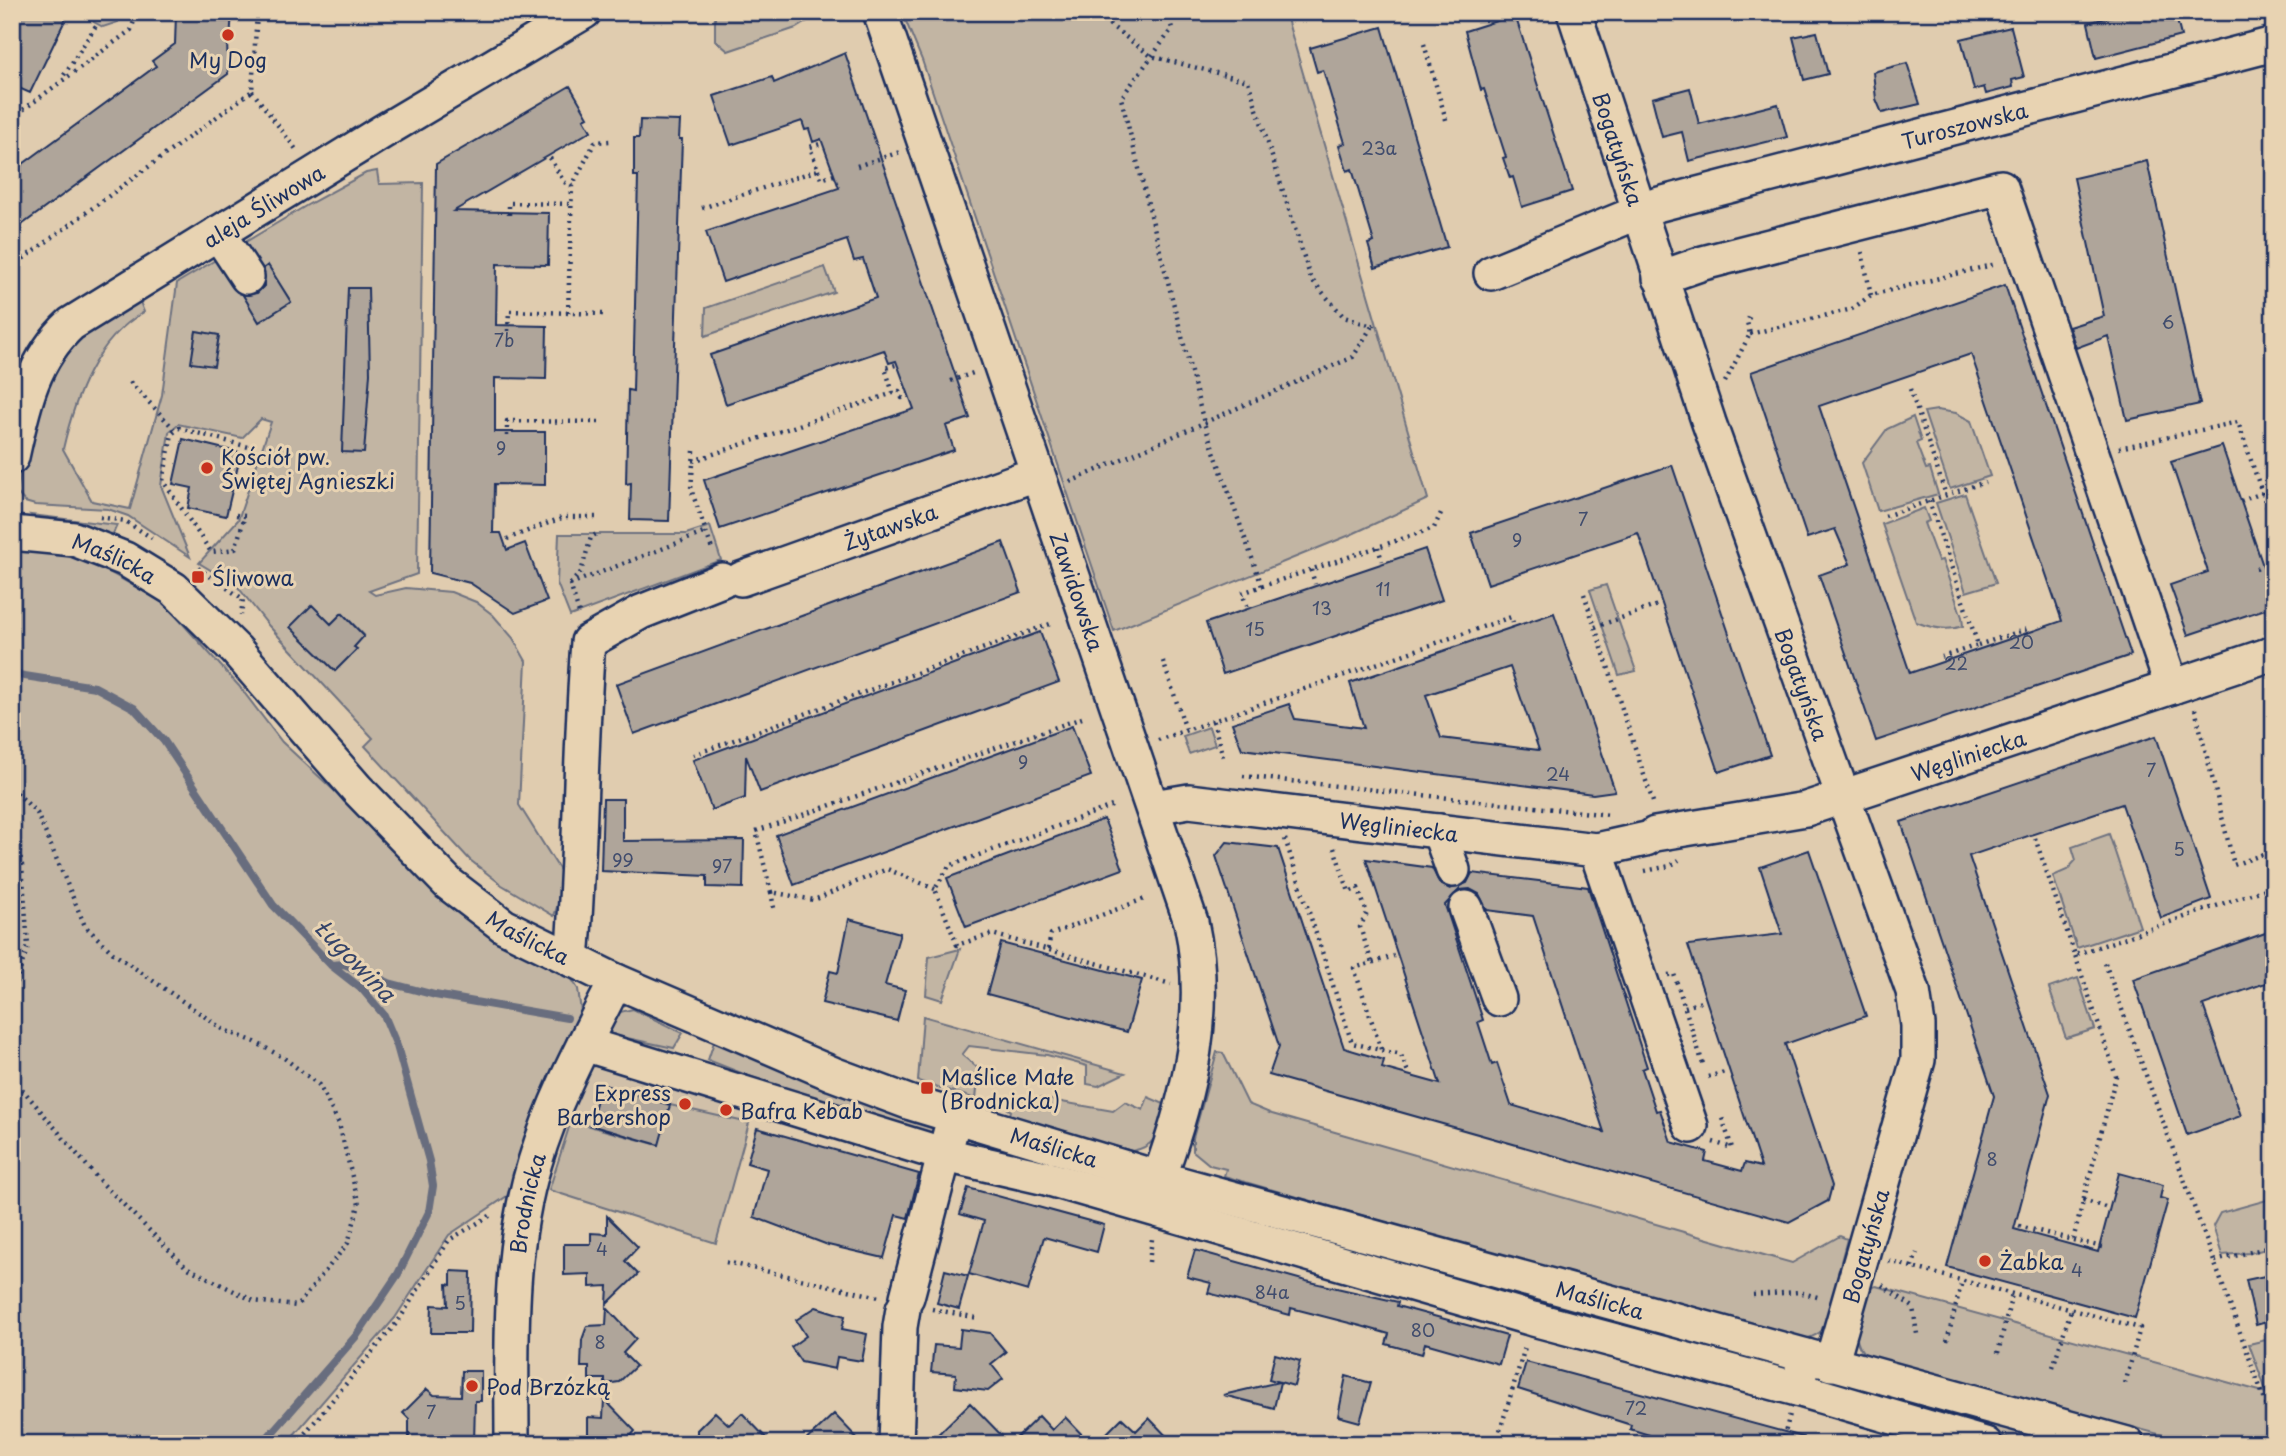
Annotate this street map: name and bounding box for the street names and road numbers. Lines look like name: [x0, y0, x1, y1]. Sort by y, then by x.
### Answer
street label: Bogatyńska: [1585, 88, 1653, 210]
street label: Turoszowska: [1898, 93, 2031, 156]
street label: aleja Śliwowa: [196, 156, 330, 255]
street label: Żytawska: [838, 495, 941, 558]
street label: Maślicka: [68, 524, 163, 591]
street label: Zawidowska: [1043, 527, 1113, 655]
street label: Bogatyńska: [1768, 623, 1838, 745]
street label: Węgliniecka: [1906, 721, 2030, 789]
street label: Węgliniecka: [1338, 803, 1460, 849]
street label: Maślicka: [480, 902, 576, 972]
street label: Maślicka: [1006, 1118, 1102, 1175]
street label: Brodnicka: [501, 1148, 553, 1255]
street label: Bogatyńska: [1833, 1185, 1897, 1307]
street label: Maślicka: [1553, 1272, 1648, 1327]

